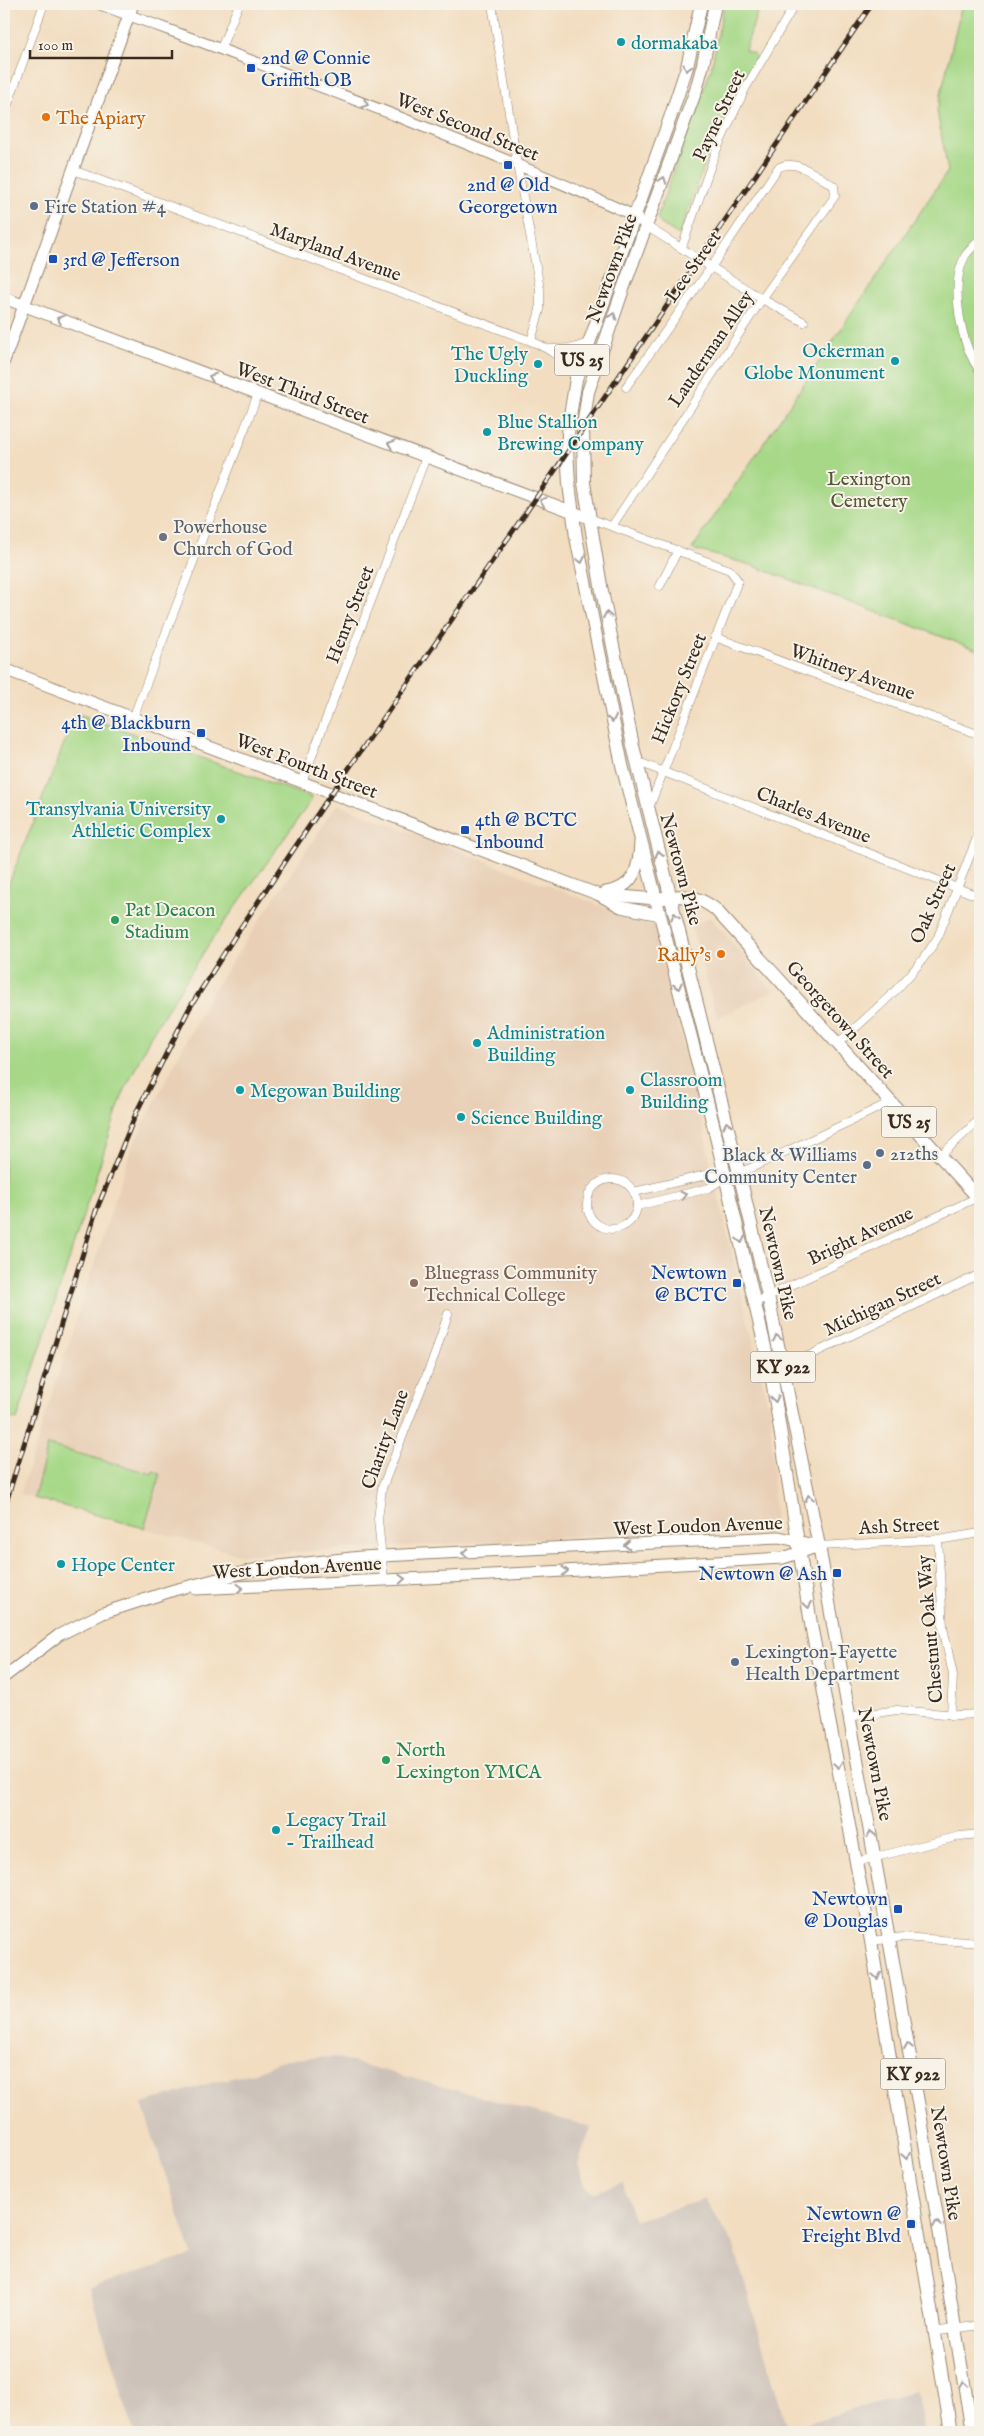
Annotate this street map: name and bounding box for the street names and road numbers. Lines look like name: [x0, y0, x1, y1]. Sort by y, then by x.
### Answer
street label: Payne Street: [688, 66, 752, 166]
street label: West Second Street: [392, 88, 542, 168]
street label: Newtown Pike: [582, 210, 644, 327]
street label: Maryland Avenue: [266, 218, 405, 288]
street label: Lee Street: [660, 226, 727, 308]
street label: Lauderman Alley: [664, 286, 760, 412]
road number: US 25: [554, 344, 610, 376]
street label: West Third Street: [232, 357, 373, 430]
street label: Henry Street: [321, 562, 381, 667]
street label: Hickory Street: [647, 629, 713, 748]
street label: Whitney Avenue: [787, 639, 918, 707]
street label: West Fourth Street: [232, 729, 381, 805]
street label: Charles Avenue: [752, 782, 874, 850]
street label: Newtown Pike: [654, 811, 707, 929]
street label: Oak Street: [905, 859, 962, 948]
street label: Georgetown Street: [780, 956, 899, 1085]
road number: US 25: [882, 1106, 936, 1138]
street label: Bright Avenue: [804, 1202, 918, 1272]
street label: Newtown Pike: [752, 1205, 802, 1323]
street label: Michigan Street: [821, 1267, 946, 1342]
road number: KY 922: [750, 1351, 816, 1382]
street label: Charity Lane: [357, 1386, 415, 1493]
street label: West Loudon Avenue: [613, 1512, 783, 1542]
street label: Ash Street: [857, 1513, 941, 1541]
street label: West Loudon Avenue: [212, 1553, 383, 1585]
street label: Chestnut Oak Way: [913, 1553, 949, 1704]
street label: Newtown Pike: [851, 1706, 897, 1823]
road number: KY 922: [880, 2058, 946, 2090]
street label: Newtown Pike: [924, 2105, 966, 2222]

